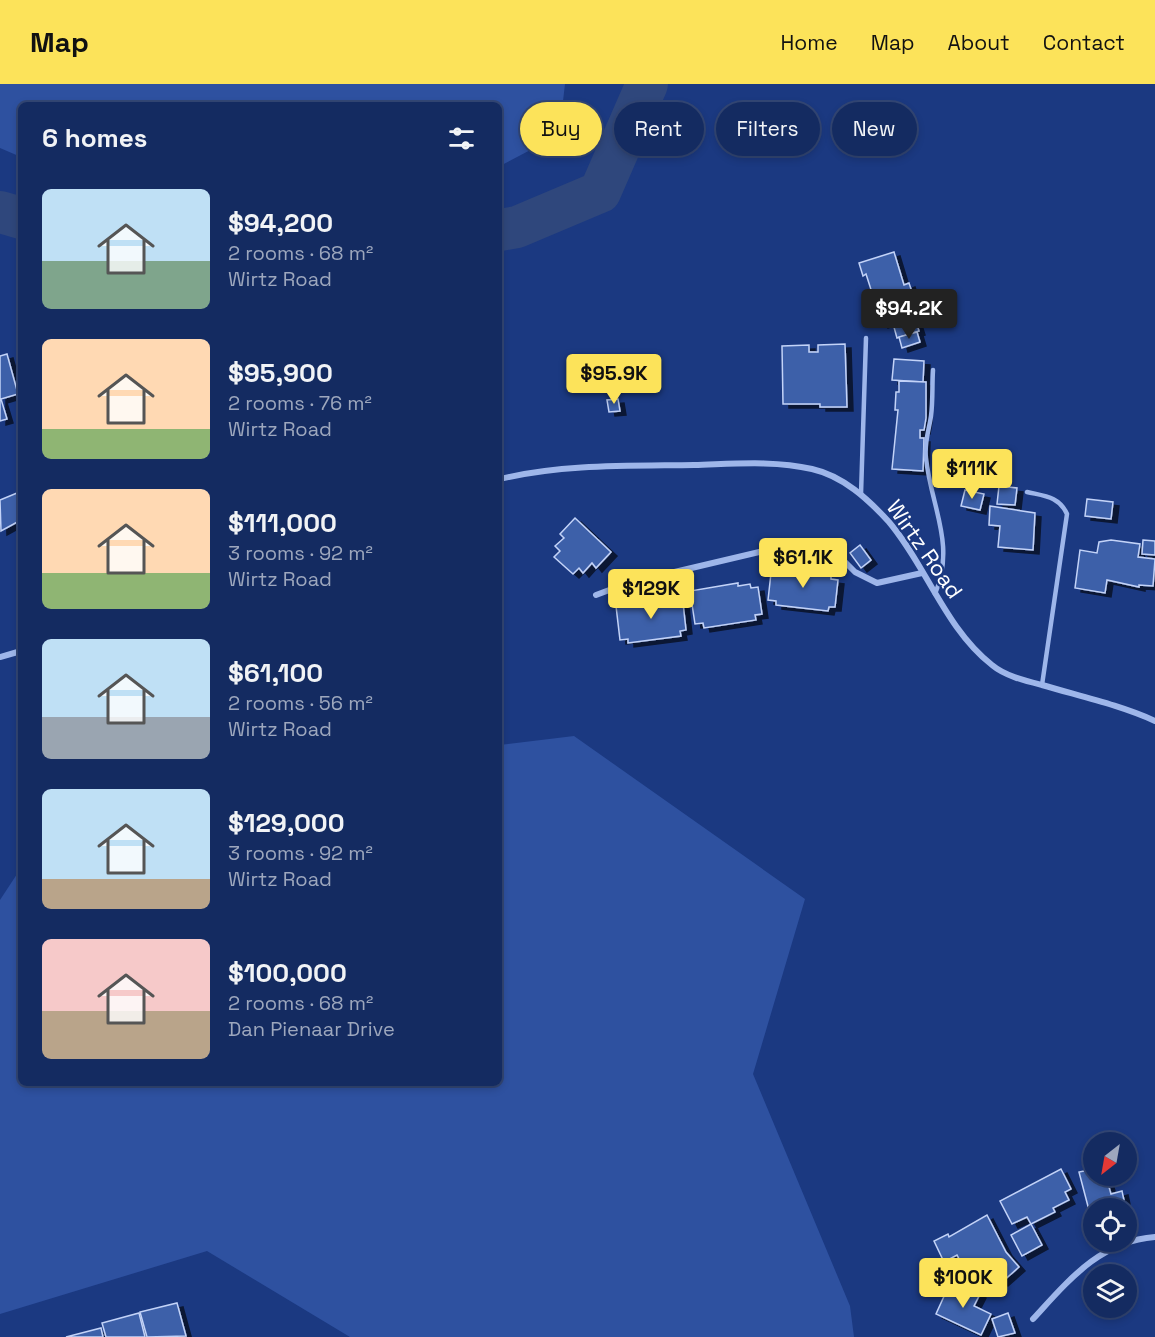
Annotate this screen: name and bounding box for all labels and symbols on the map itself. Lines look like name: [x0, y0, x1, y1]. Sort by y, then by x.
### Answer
pin: $94.2K: [860, 289, 958, 340]
pin: $95.9K: [565, 354, 663, 405]
pin: $111K: [930, 449, 1014, 500]
street label: Wirtz Road: [881, 494, 969, 604]
pin: $61.1K: [754, 538, 852, 589]
pin: $129K: [609, 569, 693, 620]
north arrow: [1083, 1132, 1137, 1186]
pin: $100K: [921, 1258, 1005, 1309]

